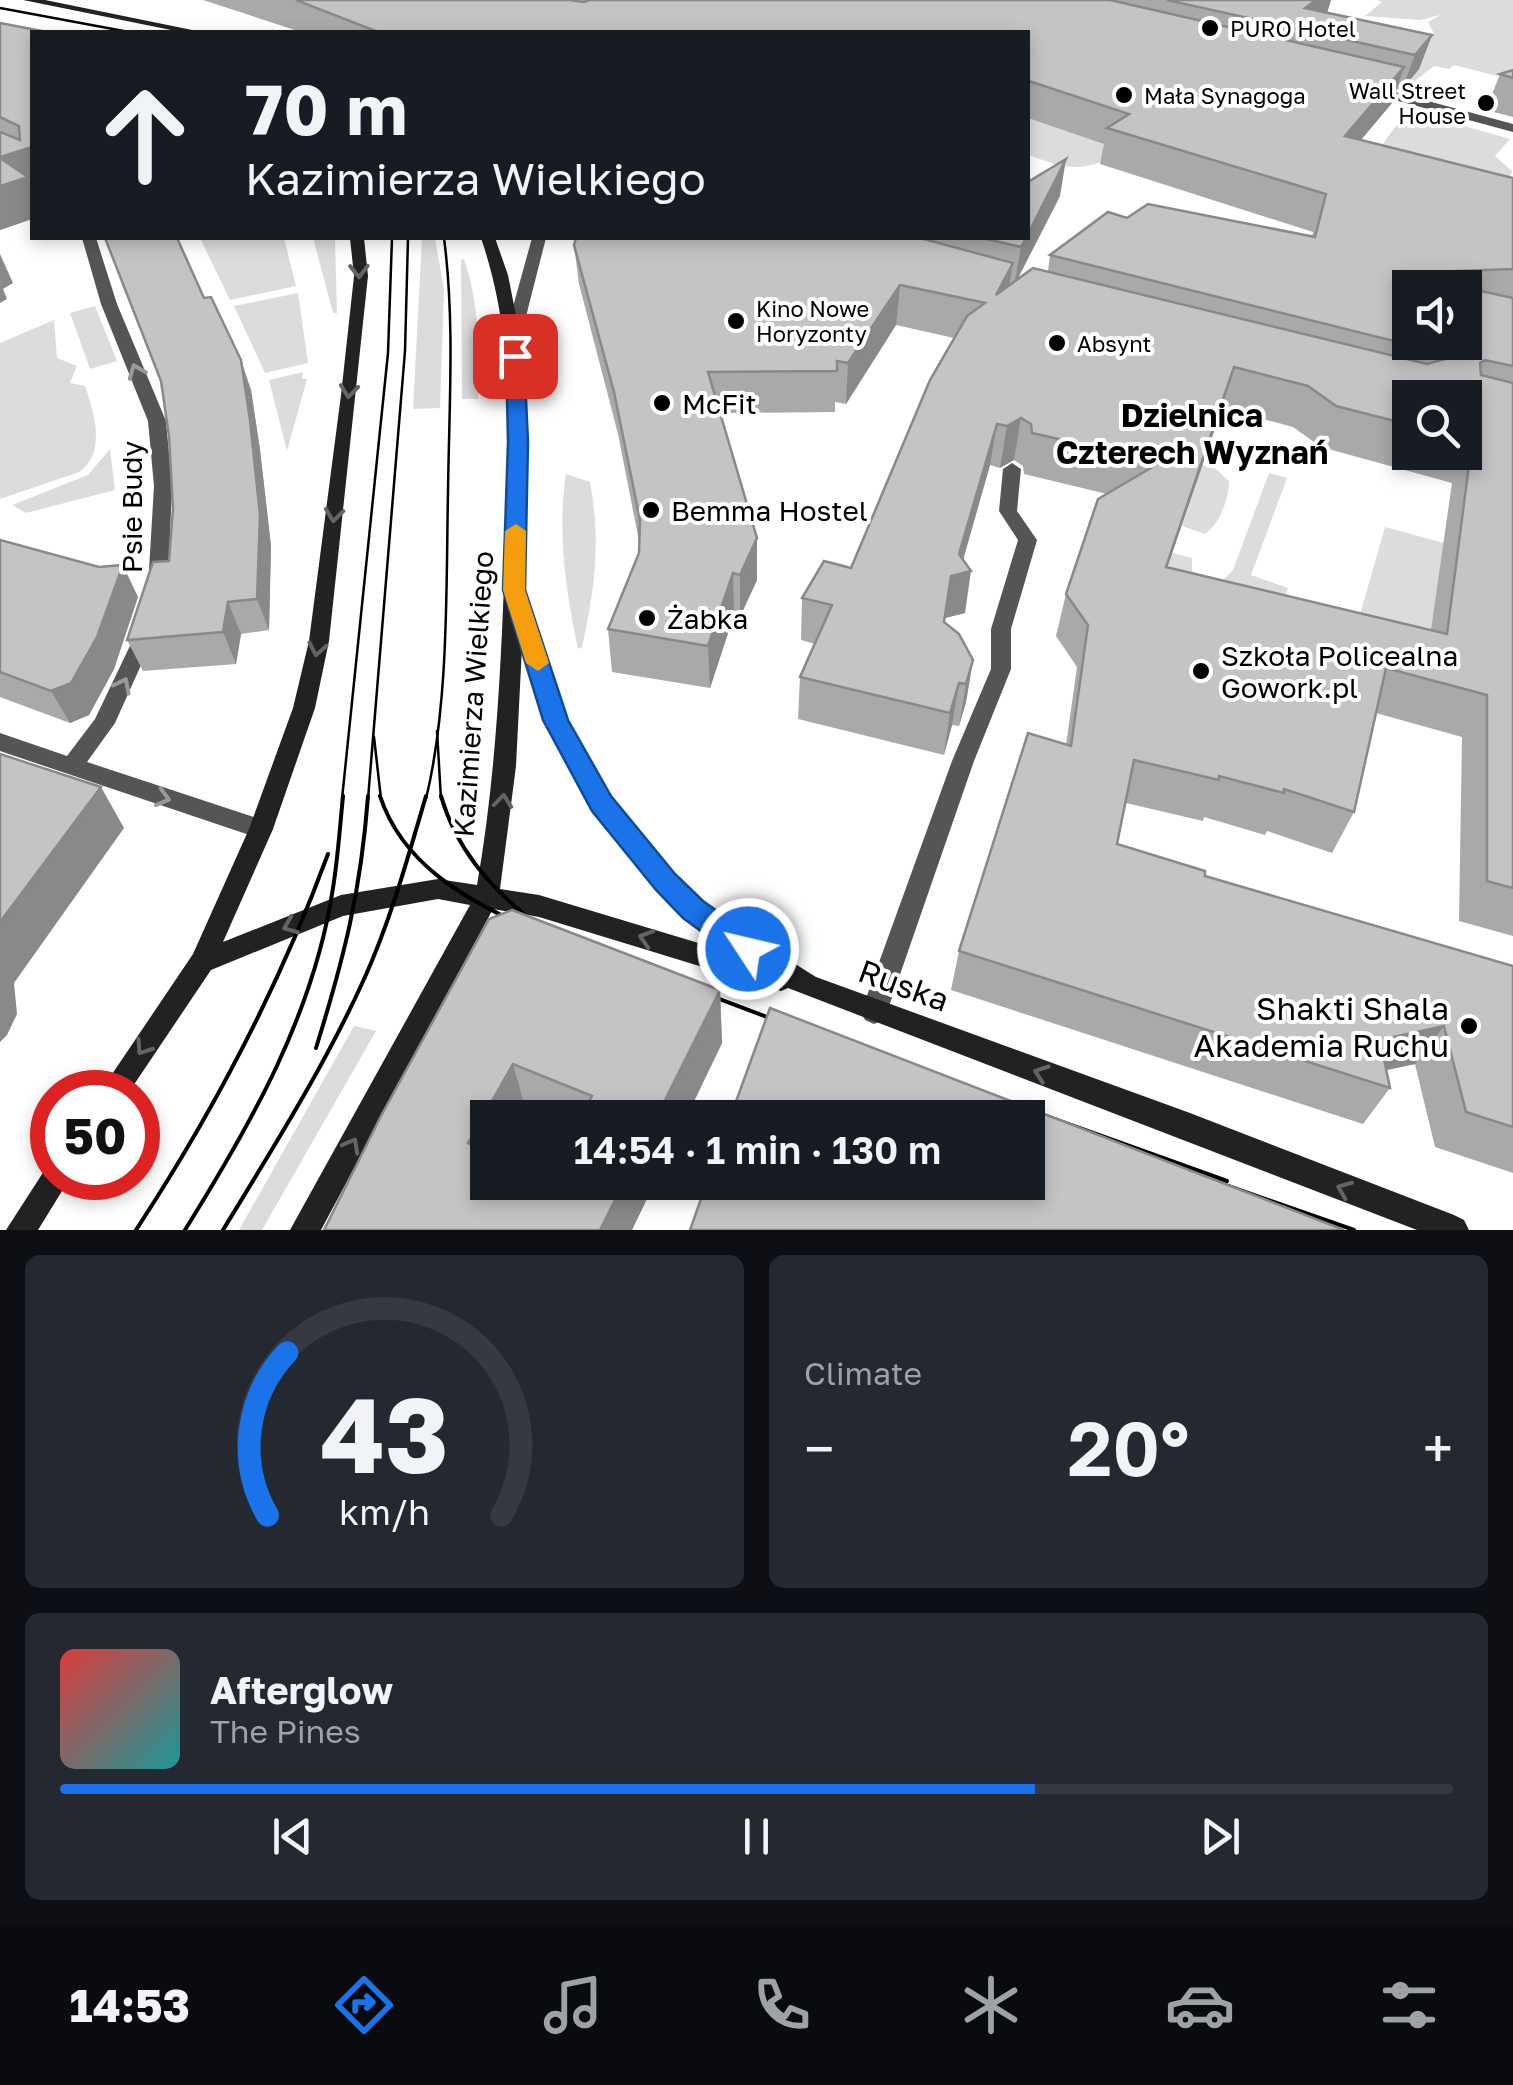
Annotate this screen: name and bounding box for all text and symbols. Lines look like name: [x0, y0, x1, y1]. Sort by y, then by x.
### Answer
place label: PURO Hotel: [1230, 15, 1356, 42]
marker: PURO Hotel: [1199, 17, 1221, 39]
text: 70 m: [245, 66, 407, 150]
icon: ahead: [80, 70, 210, 200]
place label: Wall Street House: [1349, 77, 1466, 129]
place label: Mała Synagoga: [1144, 82, 1306, 109]
marker: Mała Synagoga: [1113, 84, 1135, 106]
marker: Wall Street House: [1475, 92, 1497, 114]
text: Kazimierza Wielkiego: [245, 151, 706, 205]
one-way arrow: [348, 264, 370, 280]
map controls: [1392, 270, 1482, 470]
button: sound: [1392, 270, 1482, 360]
place label: Kino Nowe Horyzonty: [756, 295, 869, 347]
marker: Kino Nowe Horyzonty: [725, 310, 747, 332]
pin: [473, 314, 558, 399]
icon: arrive: [488, 329, 543, 384]
place label: Absynt: [1077, 330, 1151, 357]
marker: Absynt: [1046, 332, 1068, 354]
one-way arrow: [128, 363, 148, 381]
button: search: [1392, 380, 1482, 470]
one-way arrow: [339, 384, 361, 400]
place label: McFit: [682, 387, 757, 420]
marker: McFit: [651, 392, 673, 414]
district label: Dzielnica Czterech Wyznań: [1056, 396, 1328, 471]
street label: Psie Budy: [115, 440, 148, 573]
place label: Bemma Hostel: [671, 494, 868, 527]
marker: Bemma Hostel: [640, 499, 662, 521]
one-way arrow: [324, 507, 345, 523]
street label: Kazimierza Wielkiego: [447, 550, 499, 838]
place label: Żabka: [667, 602, 748, 635]
marker: Żabka: [636, 607, 658, 629]
place label: Szkoła Policealna Gowork.pl: [1221, 639, 1458, 704]
one-way arrow: [307, 640, 328, 657]
marker: Szkoła Policealna Gowork.pl: [1190, 660, 1212, 682]
one-way arrow: [111, 677, 131, 695]
one-way arrow: [154, 786, 171, 807]
one-way arrow: [491, 792, 513, 808]
position arrow: [696, 897, 800, 1001]
one-way arrow: [282, 914, 300, 934]
one-way arrow: [638, 929, 655, 950]
street label: Ruska: [854, 951, 954, 1019]
place label: Shakti Shala Akademia Ruchu: [1194, 989, 1449, 1064]
marker: Shakti Shala Akademia Ruchu: [1458, 1015, 1480, 1037]
one-way arrow: [136, 1038, 155, 1056]
one-way arrow: [1033, 1064, 1050, 1085]
speed limit sign: 50: [30, 1070, 160, 1200]
text: 14:54 · 1 min · 130 m: [574, 1127, 941, 1172]
one-way arrow: [339, 1137, 359, 1155]
one-way arrow: [1336, 1181, 1354, 1201]
text: Climate: [804, 1354, 922, 1392]
text: 43: [320, 1371, 449, 1496]
text: 20°: [1067, 1402, 1190, 1493]
text: −: [804, 1415, 834, 1481]
text: +: [1423, 1415, 1453, 1481]
text: km/h: [339, 1490, 430, 1533]
text: Afterglow: [210, 1667, 393, 1712]
text: The Pines: [210, 1712, 361, 1750]
icon: previous: [265, 1809, 320, 1864]
icon: pause: [729, 1809, 784, 1864]
icon: next: [1193, 1809, 1248, 1864]
icon: directions: [329, 1970, 399, 2040]
icon: music: [538, 1970, 608, 2040]
icon: phone: [747, 1970, 817, 2040]
icon: climate: [956, 1970, 1026, 2040]
icon: car: [1165, 1970, 1235, 2040]
icon: filters: [1374, 1970, 1444, 2040]
text: 14:53: [69, 1978, 190, 2032]

